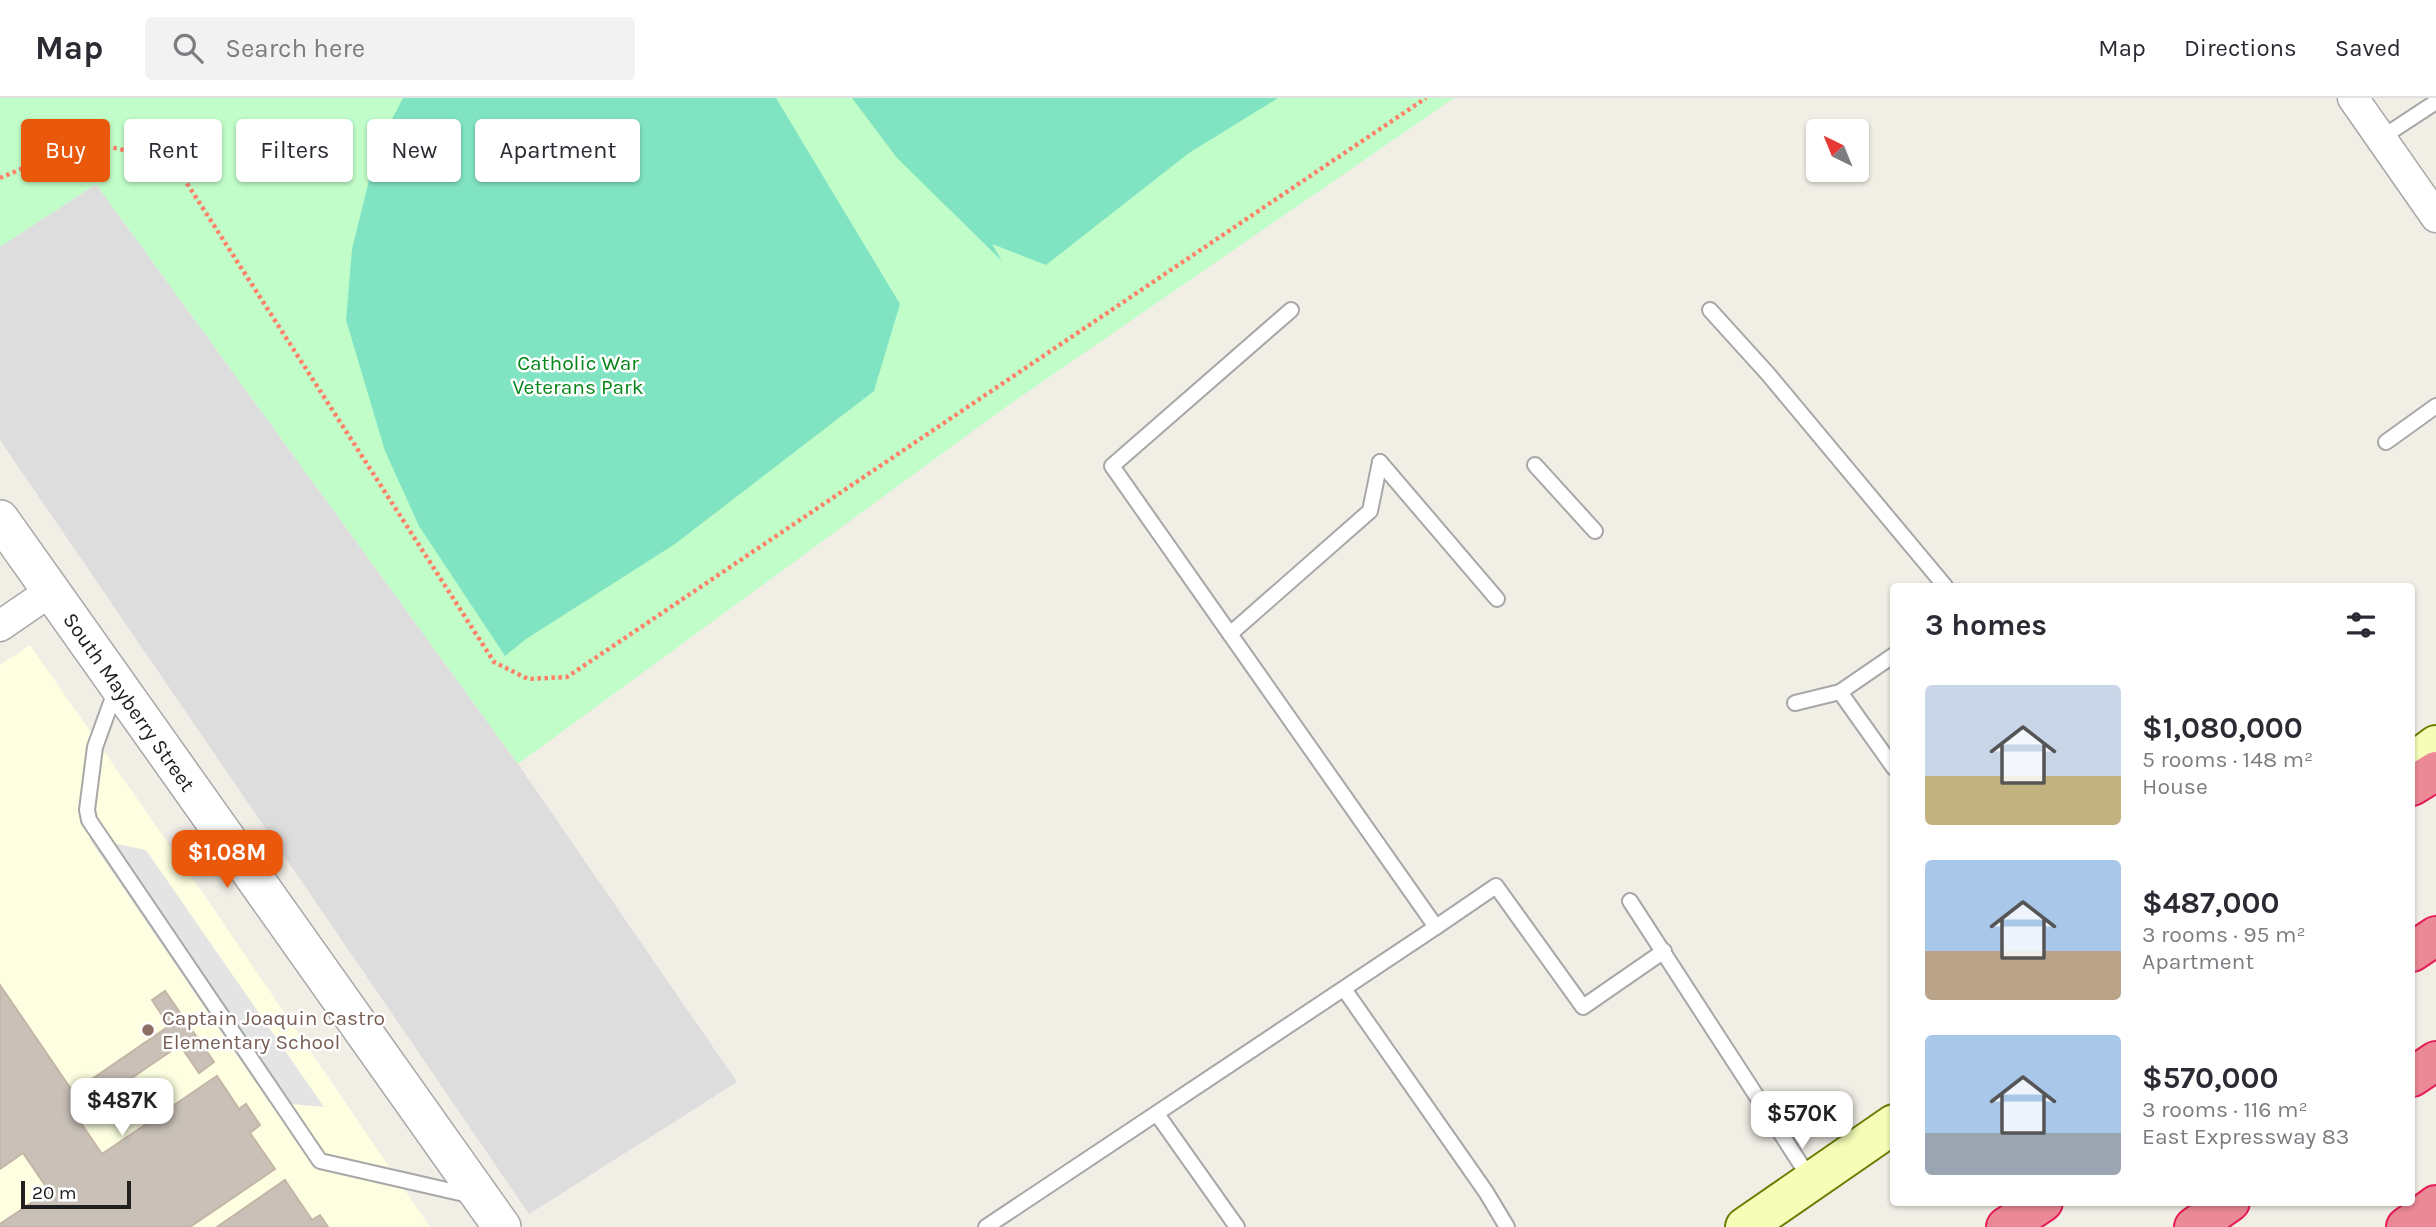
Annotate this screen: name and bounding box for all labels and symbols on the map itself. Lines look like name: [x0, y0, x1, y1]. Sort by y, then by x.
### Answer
north arrow: [1806, 119, 1869, 182]
park label: Catholic War Veterans Park: [512, 351, 644, 399]
street label: South Mayberry Street: [58, 608, 200, 796]
pin: $1.08M: [170, 830, 284, 890]
place label: Captain Joaquin Castro Elementary School: [162, 1006, 385, 1054]
marker: Captain Joaquin Castro Elementary School: [140, 1022, 156, 1038]
pin: $487K: [73, 1079, 171, 1138]
pin: $570K: [1753, 1091, 1851, 1151]
scale bar: [21, 1178, 131, 1210]

